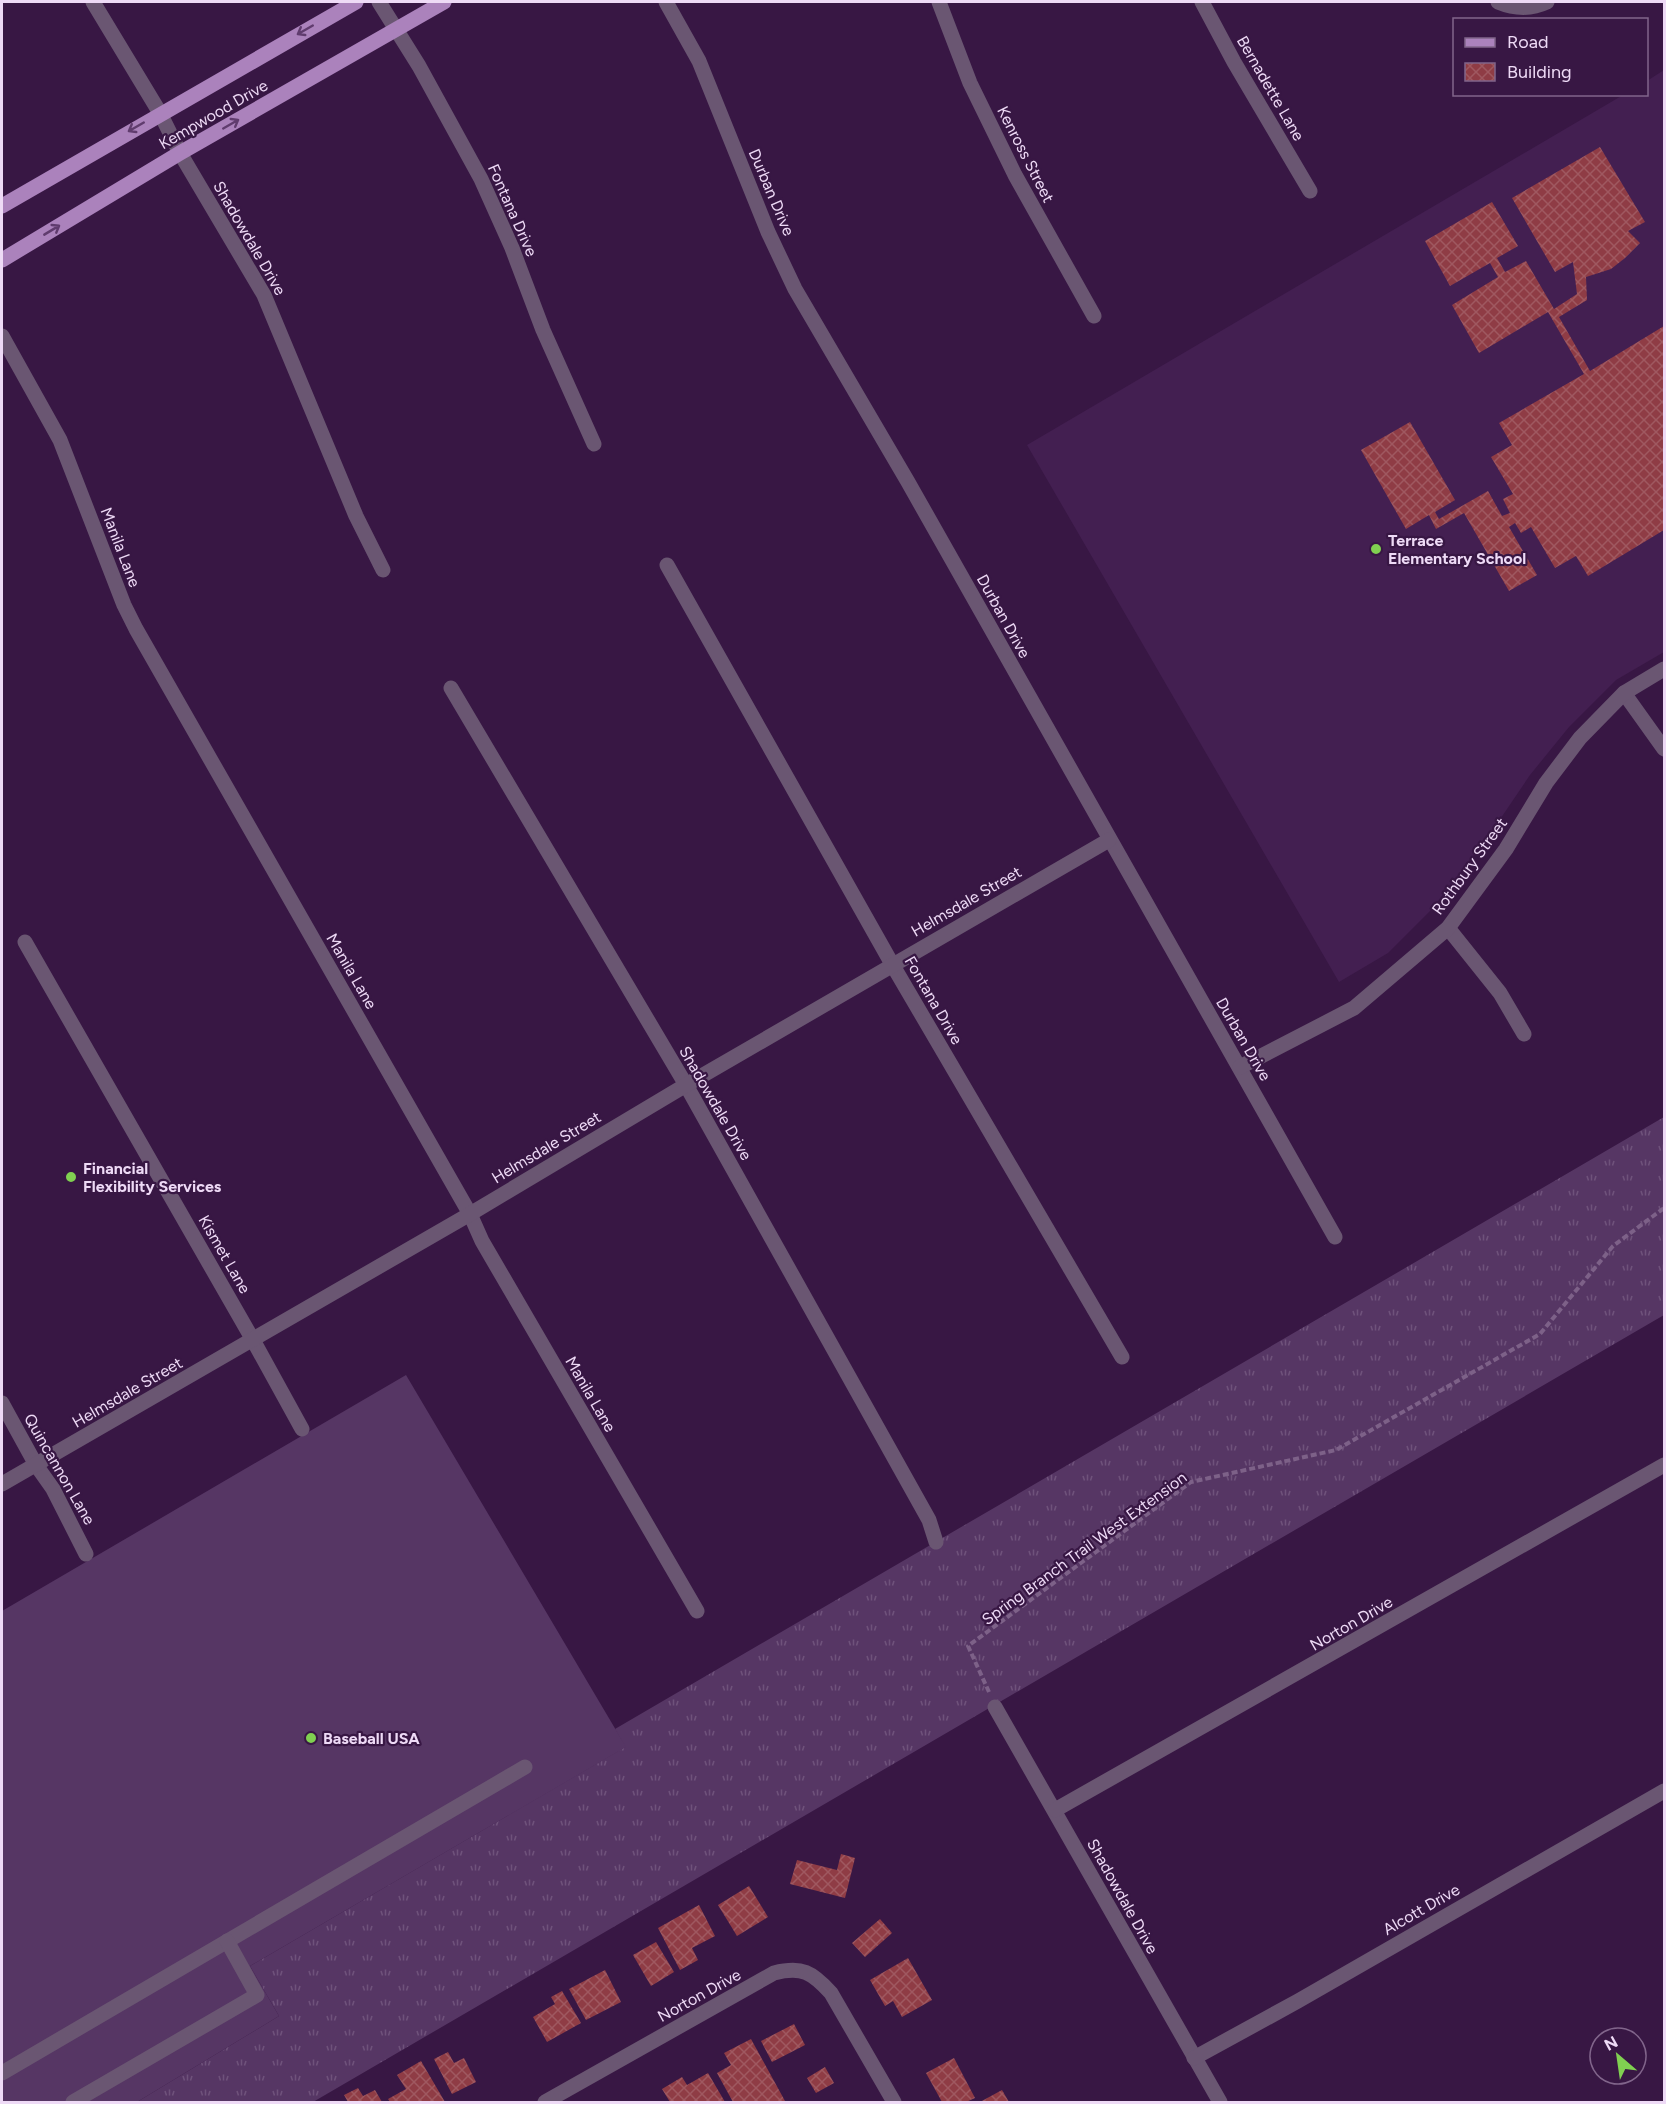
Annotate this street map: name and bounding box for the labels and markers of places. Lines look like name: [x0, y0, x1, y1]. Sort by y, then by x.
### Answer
place label: Terrace Elementary School: [1388, 531, 1526, 568]
marker: Terrace Elementary School: [1369, 542, 1383, 556]
place label: Financial Flexibility Services: [83, 1159, 222, 1196]
marker: Financial Flexibility Services: [64, 1170, 78, 1184]
place label: Baseball USA: [323, 1729, 420, 1748]
marker: Baseball USA: [304, 1731, 318, 1745]

